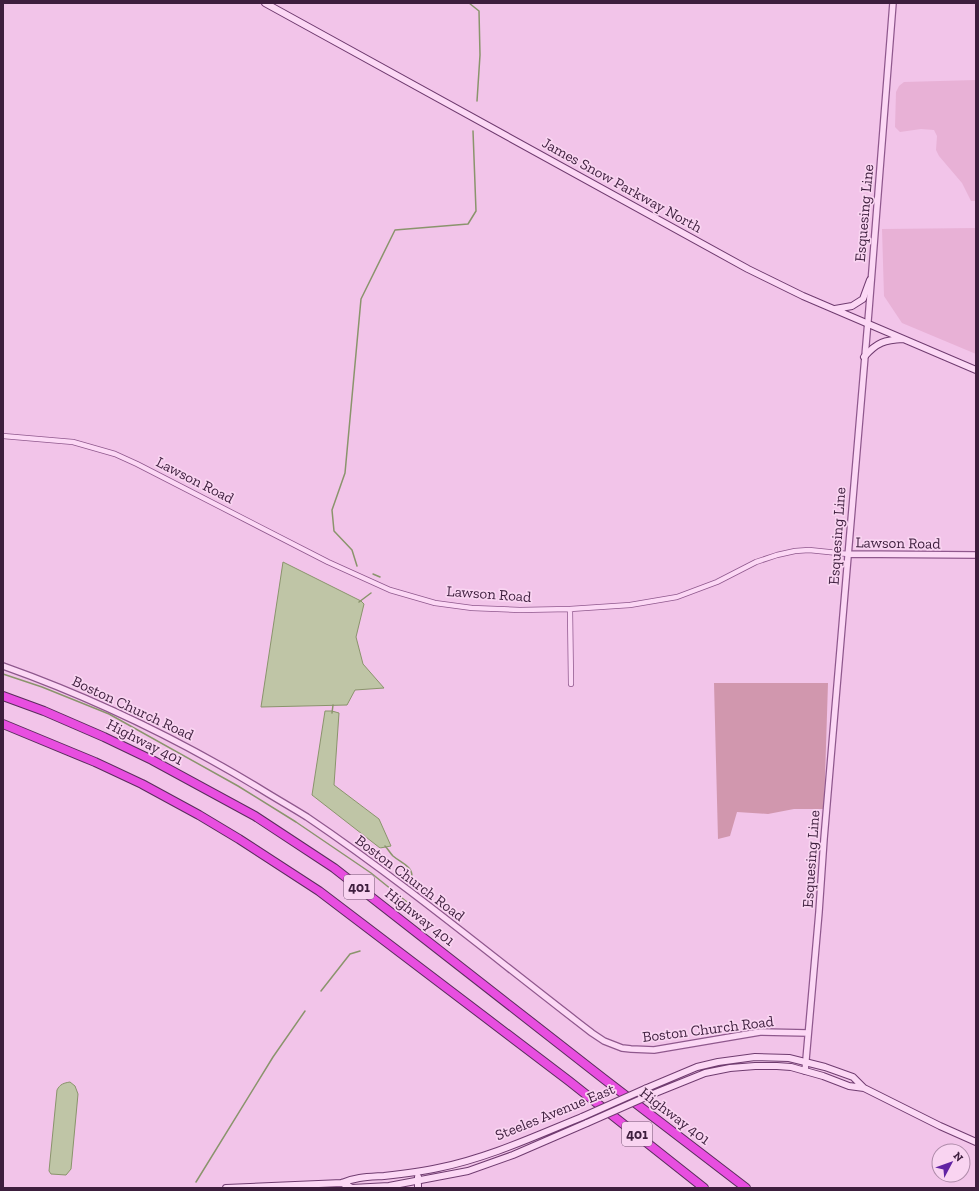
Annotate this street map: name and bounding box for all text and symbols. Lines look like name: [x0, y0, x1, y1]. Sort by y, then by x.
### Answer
street label: James Snow Parkway North: [539, 134, 706, 237]
street label: Esquesing Line: [851, 163, 877, 263]
street label: Lawson Road: [153, 453, 238, 508]
street label: Esquesing Line: [825, 487, 849, 585]
street label: Lawson Road: [855, 533, 941, 553]
street label: Lawson Road: [446, 582, 533, 606]
street label: Boston Church Road: [69, 672, 197, 744]
street label: Highway 401: [104, 715, 186, 769]
street label: Esquesing Line: [799, 810, 823, 908]
street label: Boston Church Road: [352, 831, 469, 925]
road number: 401: [344, 875, 374, 899]
street label: Highway 401: [382, 884, 459, 950]
street label: Boston Church Road: [641, 1012, 775, 1046]
street label: Steeles Avenue East: [493, 1080, 618, 1144]
street label: Highway 401: [636, 1084, 714, 1148]
road number: 401: [622, 1122, 652, 1146]
north arrow: [931, 1143, 971, 1183]
text: N: [951, 1149, 966, 1165]

